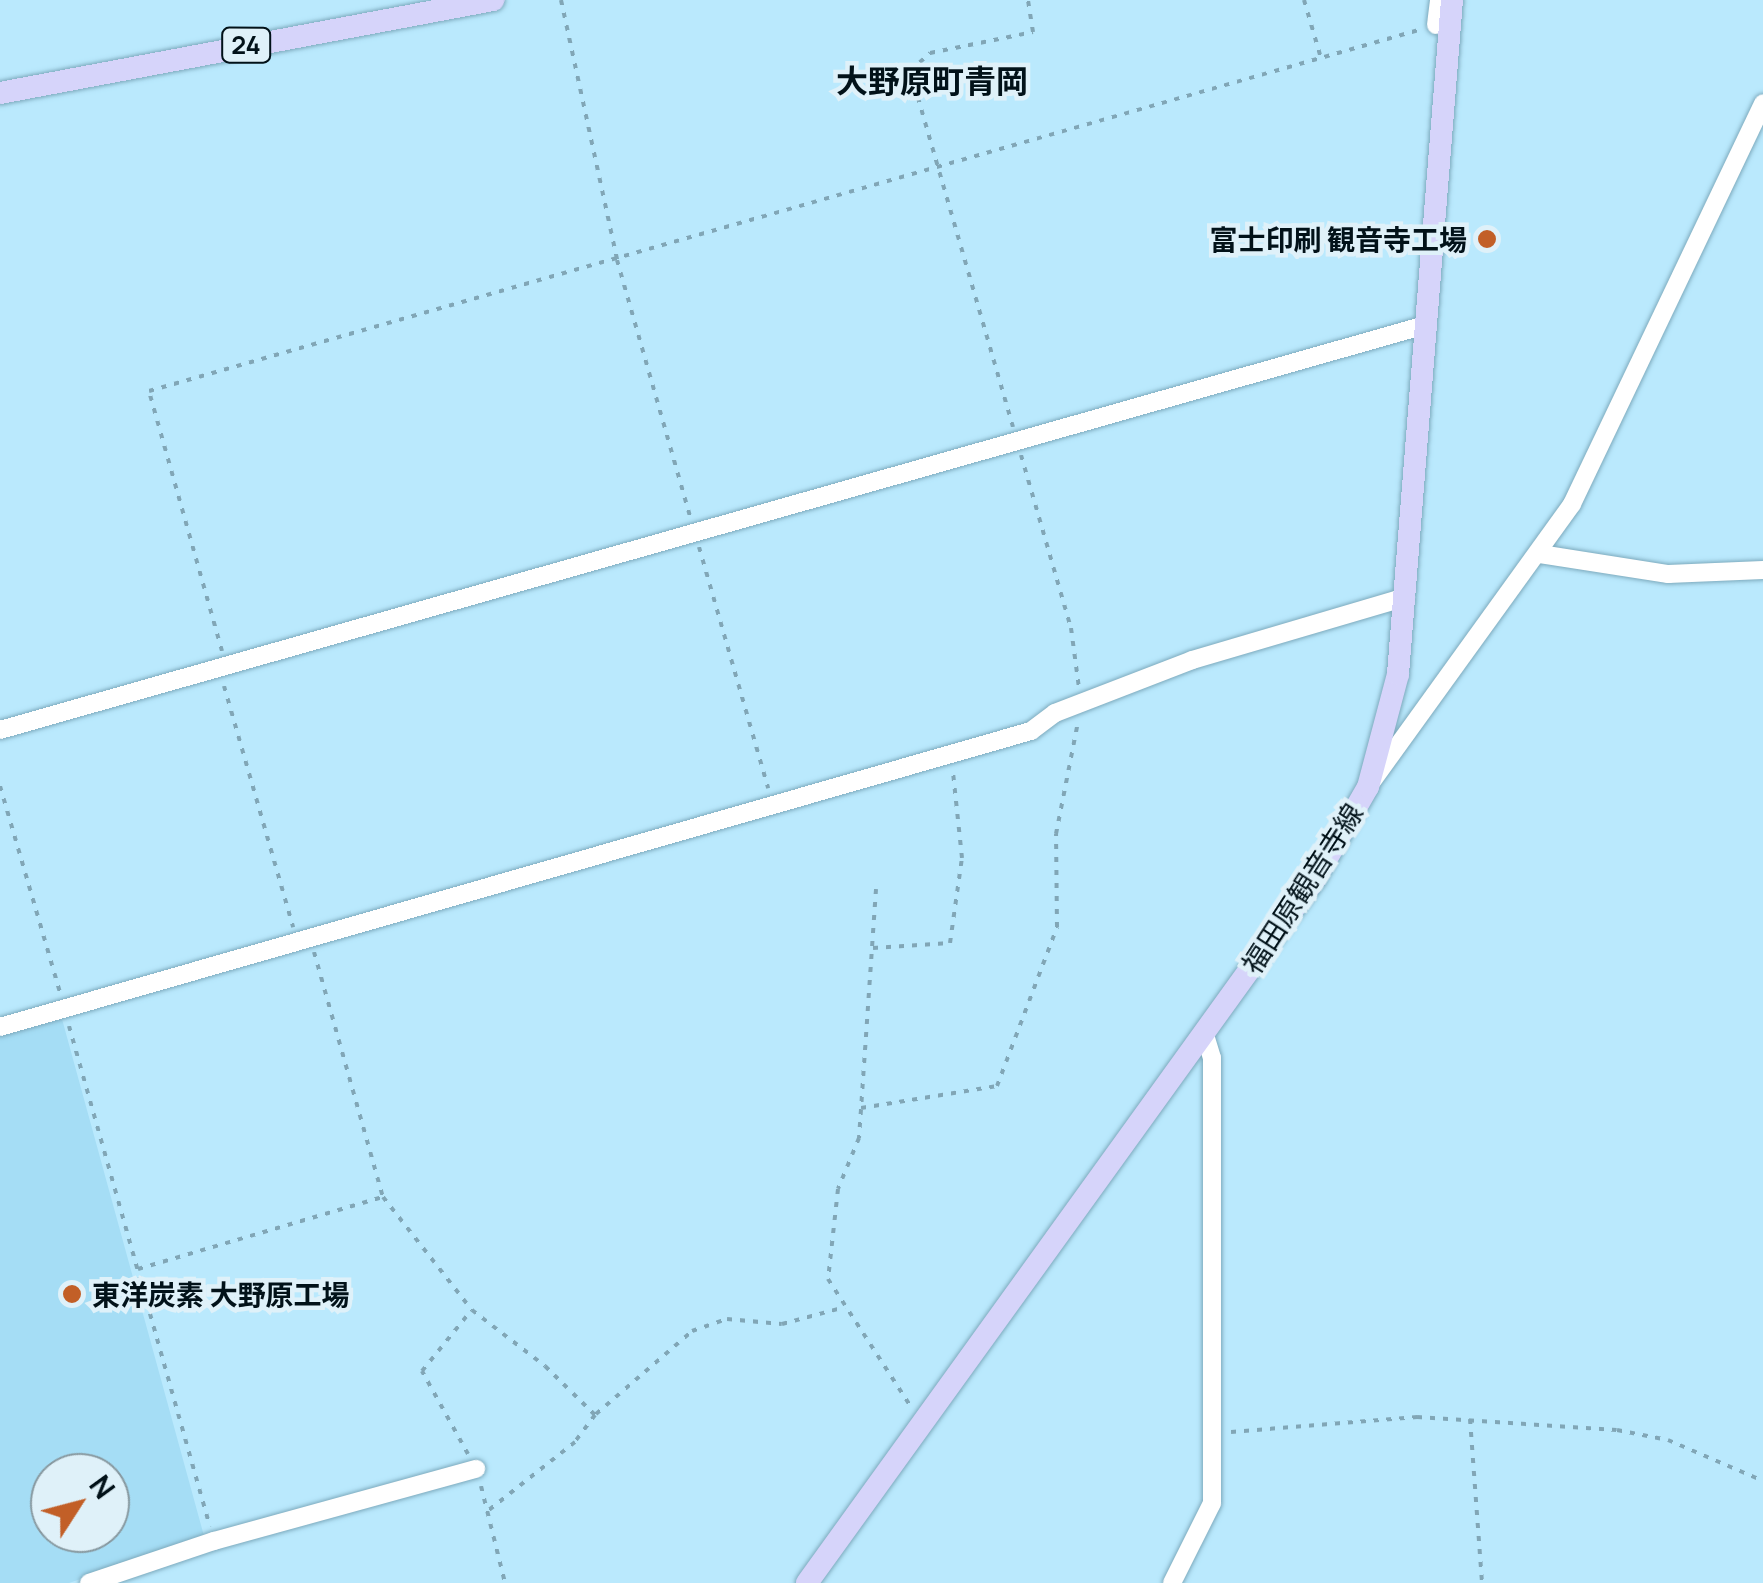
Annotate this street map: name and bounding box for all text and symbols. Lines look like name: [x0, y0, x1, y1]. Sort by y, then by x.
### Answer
road number: 24: [221, 25, 271, 65]
district label: 大野原町青岡: [836, 62, 1028, 100]
place label: 富士印刷 観音寺工場: [1209, 222, 1467, 256]
marker: 富士印刷 観音寺工場: [1476, 228, 1498, 250]
street label: 福田原観音寺線: [1235, 797, 1369, 979]
place label: 東洋炭素 大野原工場: [92, 1277, 350, 1311]
marker: 東洋炭素 大野原工場: [61, 1283, 83, 1305]
north arrow: [30, 1453, 130, 1553]
text: N: [81, 1467, 124, 1506]

